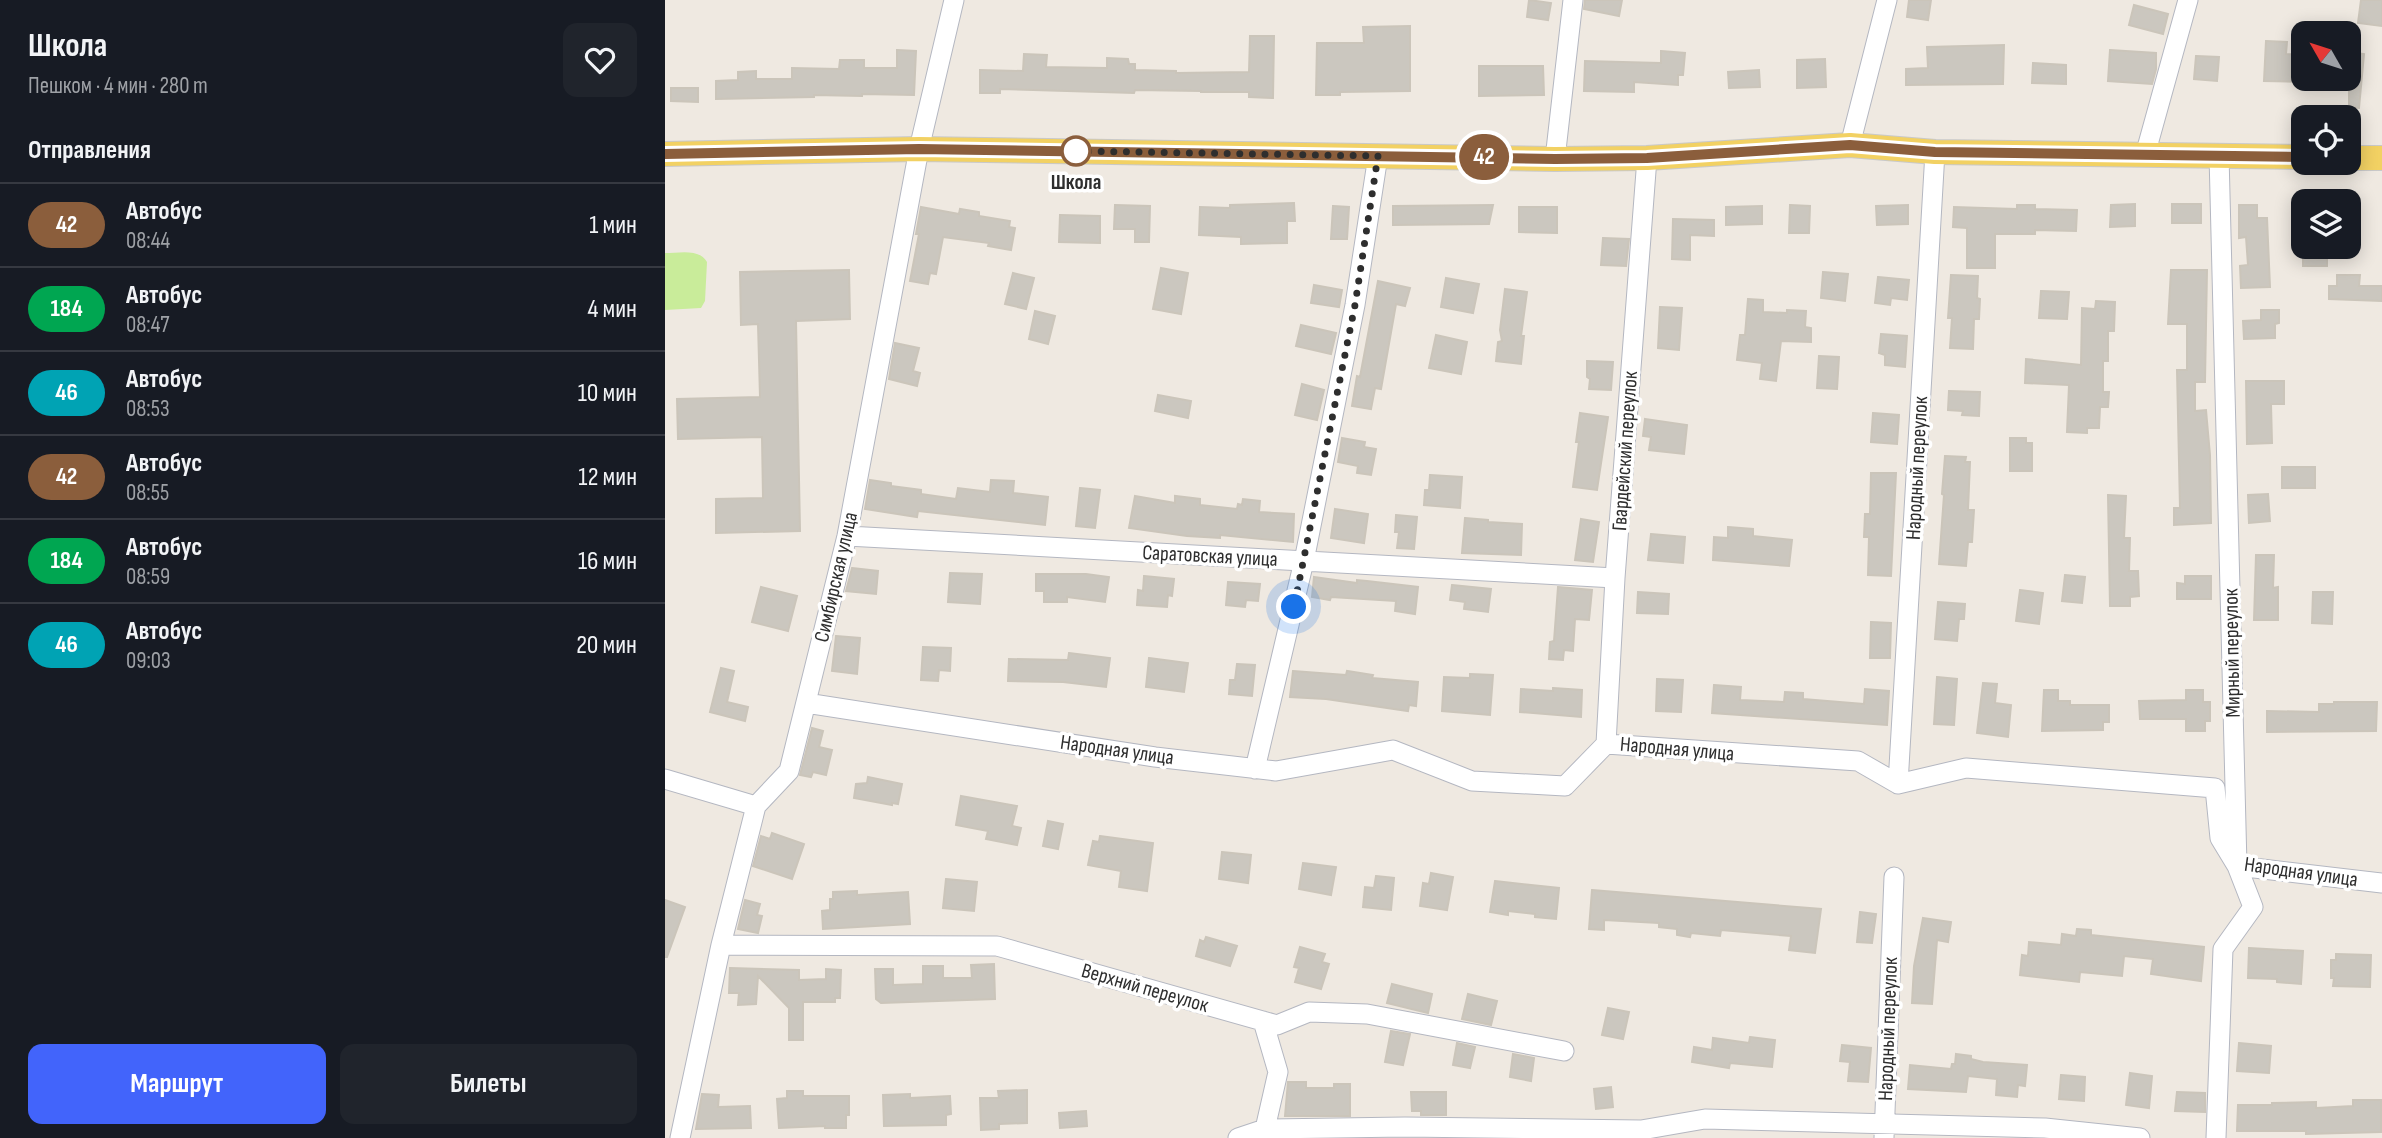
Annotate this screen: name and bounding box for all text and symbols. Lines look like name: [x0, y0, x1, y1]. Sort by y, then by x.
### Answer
north arrow: [2291, 21, 2361, 91]
map controls: [2291, 21, 2361, 259]
button: heart: [563, 23, 637, 97]
text: Школа: [28, 26, 107, 66]
text: Пешком · 4 мин · 280 m: [28, 72, 208, 100]
button: locate: [2291, 105, 2361, 175]
line badge: 42: [1453, 134, 1515, 180]
text: Отправления: [28, 135, 151, 166]
marker: Школа: [1061, 136, 1091, 166]
text: 42: [1473, 142, 1495, 171]
place label: Школа: [1051, 170, 1101, 195]
button: layers: [2291, 189, 2361, 259]
text: Автобус: [126, 196, 202, 227]
text: 42: [56, 210, 77, 239]
text: 1 мин: [589, 210, 637, 241]
text: 08:44: [126, 227, 170, 255]
text: Автобус: [126, 280, 202, 311]
text: 184: [50, 294, 83, 323]
text: 4 мин: [588, 294, 637, 325]
text: 08:47: [126, 311, 169, 339]
text: Автобус: [126, 364, 202, 395]
street label: Гвардейский переулок: [1607, 370, 1643, 532]
text: 46: [55, 378, 78, 407]
text: 10 мин: [578, 378, 637, 409]
text: 08:53: [126, 395, 170, 423]
street label: Народный переулок: [1901, 395, 1933, 540]
text: Автобус: [126, 448, 202, 479]
text: 42: [56, 462, 77, 491]
text: 12 мин: [578, 462, 637, 493]
text: 08:55: [126, 479, 169, 507]
street label: Симбирская улица: [809, 509, 863, 645]
text: Автобус: [126, 532, 202, 563]
street label: Саратовская улица: [1142, 540, 1278, 572]
text: 184: [50, 546, 83, 575]
text: 16 мин: [578, 546, 637, 577]
text: 08:59: [126, 563, 170, 591]
street label: Мирный переулок: [2218, 588, 2246, 718]
your location: [1276, 589, 1311, 624]
text: Автобус: [126, 616, 202, 647]
text: 46: [55, 630, 78, 659]
text: 20 мин: [576, 630, 637, 661]
text: 09:03: [126, 647, 171, 675]
street label: Народная улица: [1059, 730, 1175, 770]
street label: Народная улица: [1619, 732, 1735, 766]
street label: Народная улица: [2243, 852, 2359, 892]
street label: Народный переулок: [1873, 957, 1903, 1101]
street label: Верхний переулок: [1079, 958, 1211, 1018]
button: Маршрут: [28, 1044, 326, 1124]
button: Билеты: [340, 1044, 637, 1124]

